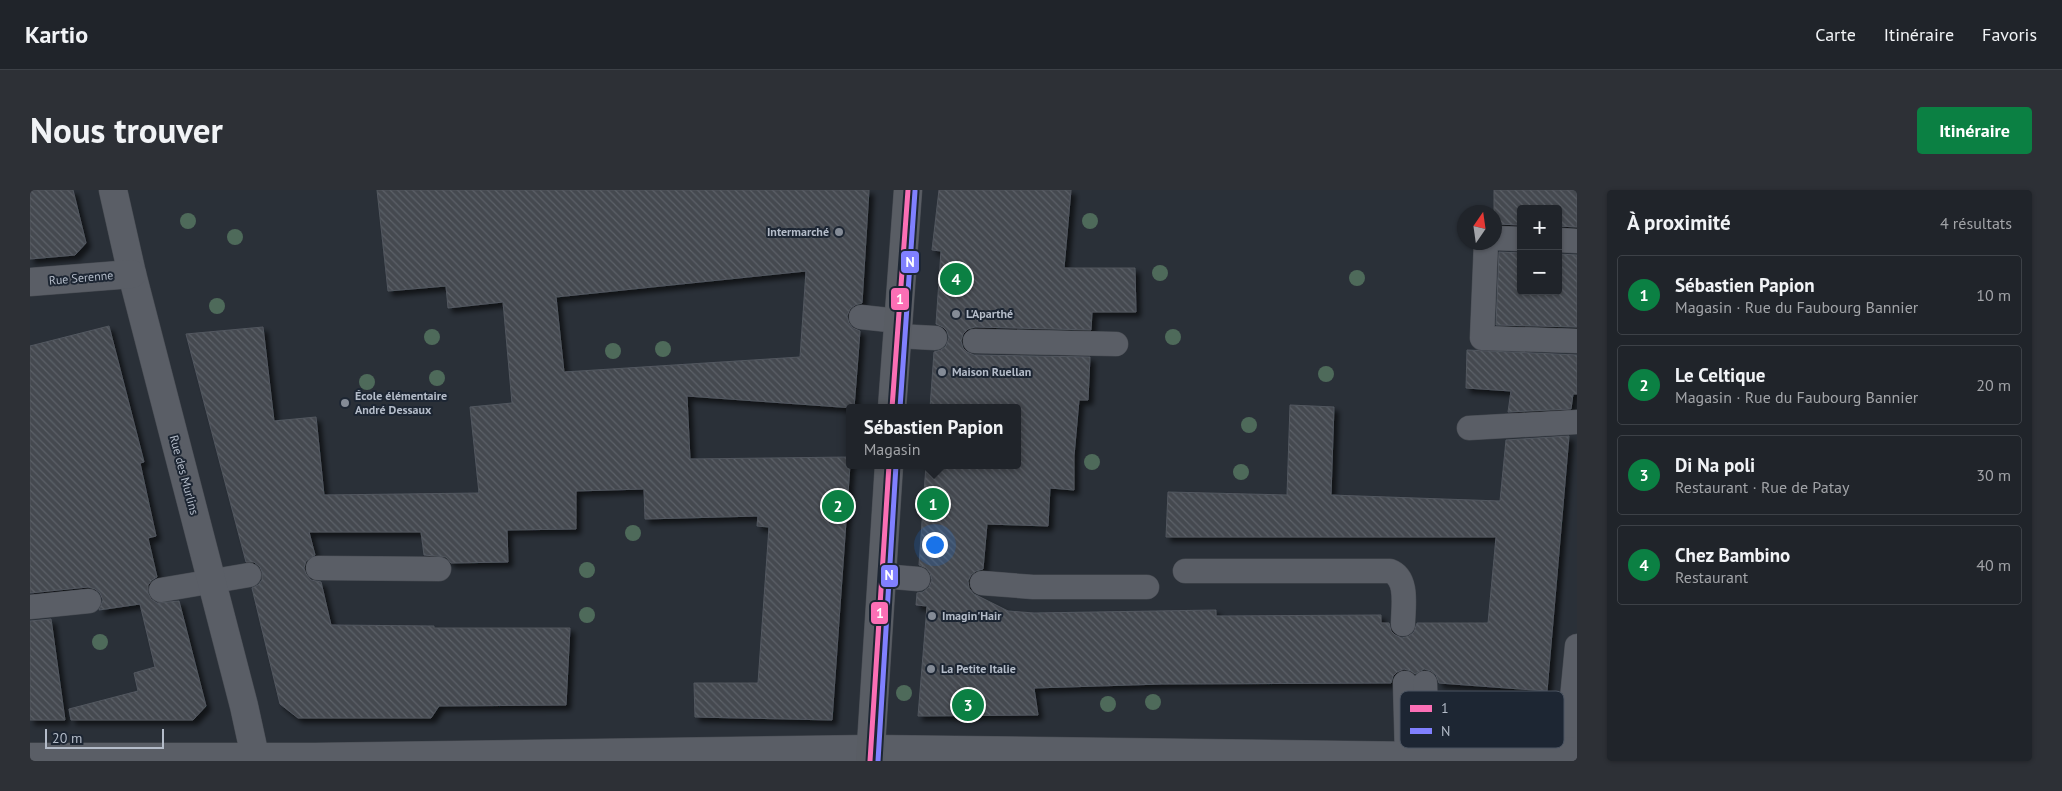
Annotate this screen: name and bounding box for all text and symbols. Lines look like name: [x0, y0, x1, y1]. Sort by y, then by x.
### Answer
text: Kartio: [25, 19, 88, 50]
text: Carte: [1815, 23, 1856, 46]
text: Itinéraire: [1884, 23, 1954, 46]
text: Favoris: [1982, 23, 2037, 46]
text: Nous trouver: [30, 107, 223, 153]
button: Itinéraire: [1917, 107, 2032, 154]
north arrow: [1457, 205, 1502, 250]
map controls: [1517, 205, 1562, 295]
button: +: [1517, 205, 1562, 250]
text: À proximité: [1627, 209, 1731, 236]
text: 4 résultats: [1940, 213, 2012, 233]
place label: Intermarché: [767, 224, 829, 239]
marker: Intermarché: [833, 226, 845, 238]
line badge: N: [900, 250, 920, 274]
button: −: [1517, 250, 1562, 295]
text: N: [905, 253, 915, 271]
pin: 4: [940, 260, 972, 298]
street label: Rue Serenne: [48, 267, 114, 288]
text: Sébastien Papion: [1675, 273, 1815, 297]
text: 1: [1639, 285, 1649, 305]
text: 10 m: [1976, 285, 2011, 305]
line badge: 1: [890, 287, 910, 311]
text: 1: [896, 290, 904, 308]
text: Magasin · Rue du Faubourg Bannier: [1675, 297, 1918, 317]
place label: L'Aparthé: [966, 306, 1013, 321]
marker: L'Aparthé: [950, 308, 962, 320]
text: Le Celtique: [1675, 363, 1765, 387]
place label: Maison Ruellan: [952, 364, 1031, 379]
marker: Maison Ruellan: [936, 366, 948, 378]
text: 2: [1639, 375, 1649, 395]
text: 20 m: [1976, 375, 2011, 395]
text: Magasin · Rue du Faubourg Bannier: [1675, 387, 1918, 407]
place label: École élémentaire André Dessaux: [355, 388, 447, 417]
marker: École élémentaire André Dessaux: [339, 397, 351, 409]
popup: [846, 404, 1021, 469]
text: Sébastien Papion: [864, 415, 1003, 439]
street label: Rue des Murlins: [167, 433, 202, 516]
text: Magasin: [864, 439, 921, 459]
text: Di Na poli: [1675, 453, 1755, 477]
text: 3: [1639, 465, 1649, 485]
text: 30 m: [1976, 465, 2011, 485]
text: Restaurant · Rue de Patay: [1675, 477, 1850, 497]
pin: 1: [917, 485, 949, 523]
pin: 2: [822, 487, 854, 525]
your location: [922, 532, 948, 558]
text: Chez Bambino: [1675, 543, 1790, 567]
text: 4: [1639, 555, 1649, 575]
text: 40 m: [1976, 555, 2011, 575]
line badge: N: [880, 564, 899, 588]
text: N: [884, 566, 894, 584]
text: Restaurant: [1675, 567, 1748, 587]
line badge: 1: [870, 601, 889, 625]
text: 1: [876, 604, 884, 622]
place label: Imagin'Hair: [942, 608, 1002, 623]
marker: Imagin'Hair: [926, 610, 938, 622]
place label: La Petite Italie: [941, 661, 1016, 676]
marker: La Petite Italie: [925, 663, 937, 675]
pin: 3: [952, 686, 984, 724]
legend: [1400, 691, 1564, 748]
text: 1: [1441, 699, 1449, 717]
text: N: [1441, 722, 1450, 740]
scale bar: [45, 726, 164, 749]
text: 20 m: [52, 729, 82, 747]

